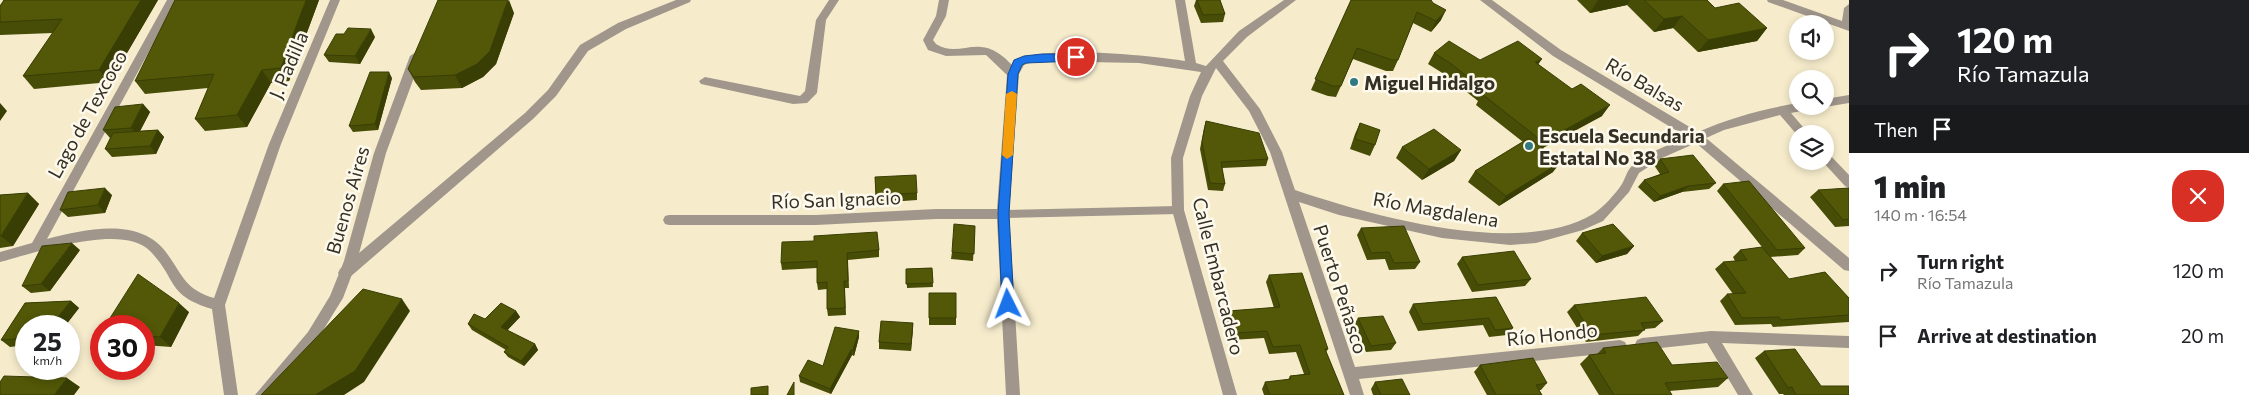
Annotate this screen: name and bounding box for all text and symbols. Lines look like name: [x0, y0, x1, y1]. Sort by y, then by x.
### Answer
map controls: [1789, 15, 1834, 170]
button: sound: [1789, 15, 1834, 60]
text: 120 m: [1957, 17, 2053, 60]
icon: right: [1874, 20, 1939, 85]
street label: J. Padilla: [264, 28, 312, 102]
pin: [1055, 36, 1097, 78]
icon: arrive: [1062, 43, 1090, 71]
street label: Lago de Texcoco: [42, 46, 132, 182]
street label: Río Balsas: [1602, 52, 1688, 116]
text: Río Tamazula: [1957, 60, 2089, 87]
button: search: [1789, 70, 1834, 115]
place label: Miguel Hidalgo: [1364, 71, 1495, 94]
marker: Miguel Hidalgo: [1348, 76, 1360, 88]
icon: arrive: [1928, 115, 1956, 143]
text: Then: [1874, 118, 1918, 141]
place label: Escuela Secundaria Estatal No 38: [1539, 124, 1705, 169]
button: layers: [1789, 125, 1834, 170]
marker: Escuela Secundaria Estatal No 38: [1523, 140, 1535, 152]
street label: Buenos Aires: [321, 143, 373, 257]
text: 1 min: [1874, 167, 1946, 204]
button: close: [2172, 170, 2224, 222]
street label: Río San Ignacio: [770, 185, 902, 213]
street label: Río Magdalena: [1371, 187, 1501, 231]
street label: Calle Embarcadero: [1188, 195, 1250, 357]
text: 140 m · 16:54: [1874, 205, 1967, 224]
street label: Puerto Peñasco: [1309, 221, 1373, 357]
text: Turn right: [1917, 250, 2004, 273]
icon: right: [1874, 257, 1902, 285]
text: 120 m: [2173, 259, 2224, 282]
text: Río Tamazula: [1917, 273, 2013, 292]
position arrow: [981, 277, 1033, 329]
speed limit sign: 30: [90, 315, 155, 380]
street label: Río Hondo: [1505, 318, 1599, 350]
icon: arrive: [1874, 322, 1902, 350]
text: Arrive at destination: [1917, 324, 2097, 347]
text: 20 m: [2181, 324, 2224, 347]
text: 25: [33, 326, 62, 356]
text: km/h: [33, 353, 62, 367]

